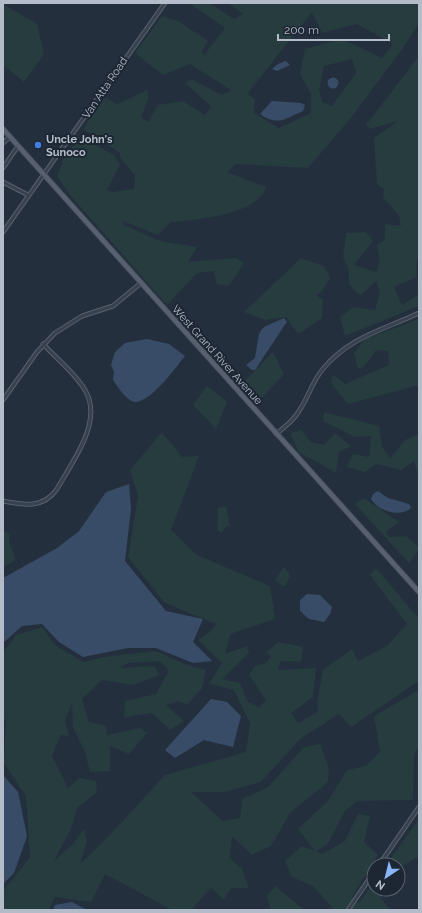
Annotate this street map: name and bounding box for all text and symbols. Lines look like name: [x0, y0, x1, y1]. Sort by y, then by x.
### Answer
scale bar: [278, 16, 389, 42]
text: 200 m: [284, 23, 319, 37]
street label: Van Atta Road: [80, 55, 130, 121]
place label: Uncle John's Sunoco: [46, 133, 113, 159]
marker: Uncle John's Sunoco: [33, 140, 43, 150]
street label: West Grand River Avenue: [169, 303, 265, 408]
north arrow: [366, 857, 406, 897]
text: N: [373, 877, 388, 893]

